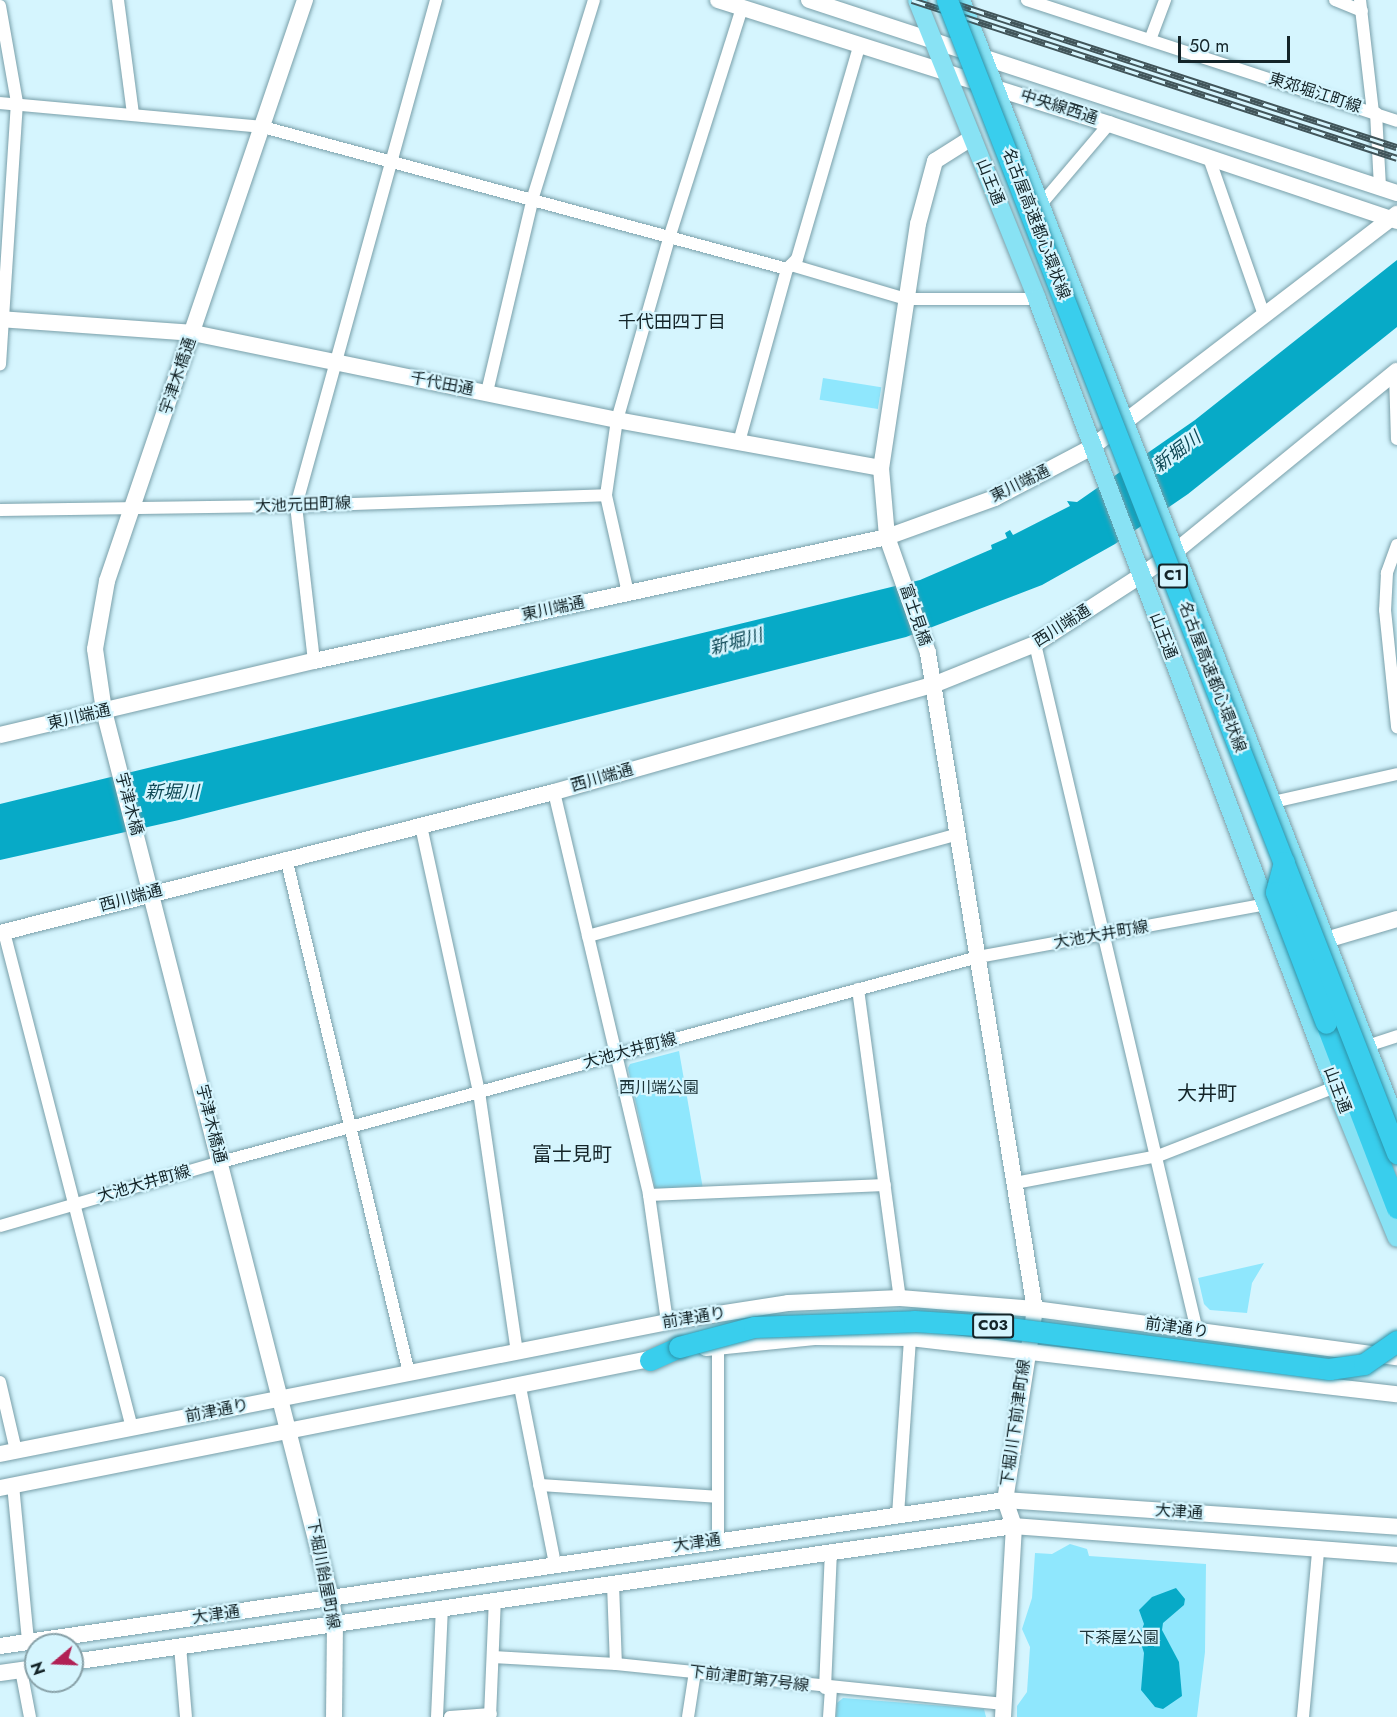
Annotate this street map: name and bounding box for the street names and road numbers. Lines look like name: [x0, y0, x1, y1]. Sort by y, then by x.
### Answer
street label: 東郊堀江町線: [1266, 69, 1364, 117]
street label: 中央線西通: [1018, 86, 1100, 128]
street label: 名古屋高速都心環状線: [998, 146, 1074, 302]
street label: 山王通: [972, 156, 1008, 208]
street label: 宇津木橋通: [156, 335, 200, 417]
street label: 千代田通: [409, 368, 475, 400]
street label: 東川端通: [987, 461, 1053, 507]
street label: 大池元田町線: [255, 494, 351, 516]
road number: C1: [1156, 564, 1190, 588]
street label: 富士見橋: [896, 582, 934, 648]
street label: 東川端通: [520, 593, 586, 625]
street label: 名古屋高速都心環状線: [1174, 599, 1250, 755]
street label: 西川端通: [1030, 601, 1094, 651]
street label: 山王通: [1145, 610, 1181, 662]
street label: 東川端通: [46, 700, 112, 734]
street label: 西川端通: [569, 760, 635, 796]
street label: 宇津木橋: [111, 771, 147, 837]
street label: 西川端通: [98, 880, 164, 916]
street label: 大池大井町線: [1052, 917, 1150, 953]
street label: 大池大井町線: [581, 1029, 679, 1073]
street label: 山王通: [1319, 1064, 1355, 1116]
street label: 宇津木橋通: [192, 1083, 230, 1165]
street label: 大池大井町線: [95, 1162, 193, 1206]
street label: 前津通り: [661, 1304, 727, 1332]
road number: C03: [972, 1314, 1014, 1338]
street label: 前津通り: [1144, 1314, 1210, 1342]
street label: 下堀川下前津町線: [998, 1358, 1034, 1488]
street label: 前津通り: [184, 1395, 250, 1427]
street label: 大津通: [1154, 1501, 1204, 1523]
street label: 下堀川飴屋町線: [303, 1517, 343, 1631]
street label: 大津通: [672, 1530, 722, 1556]
street label: 大津通: [191, 1602, 241, 1628]
street label: 下前津町第7号線: [688, 1662, 810, 1696]

